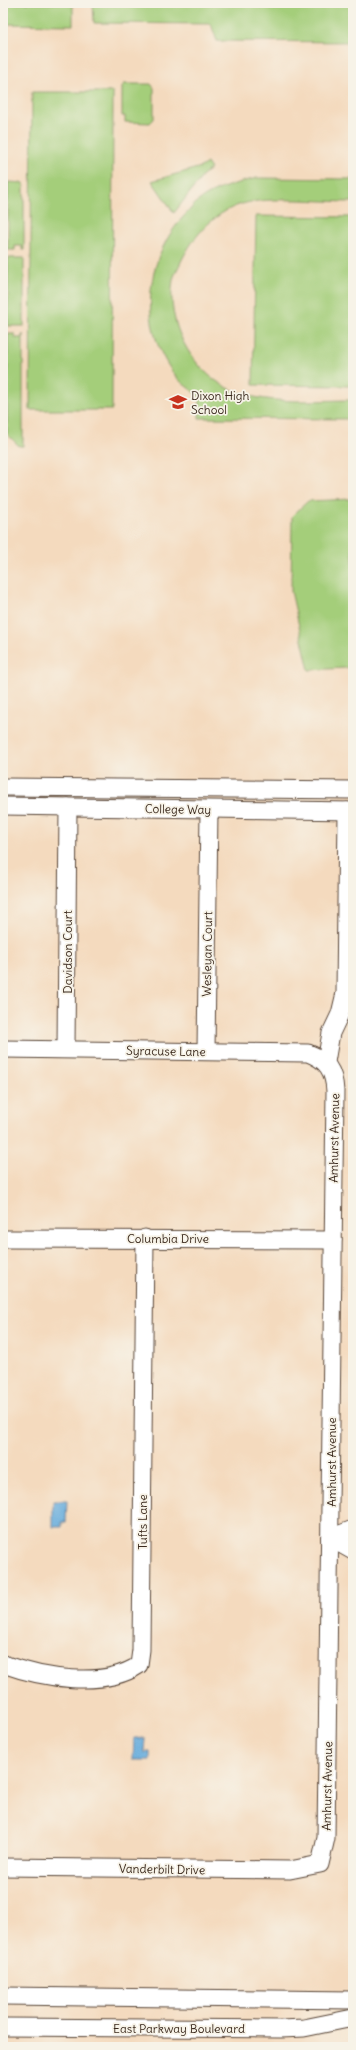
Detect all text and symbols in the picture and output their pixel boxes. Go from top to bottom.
place label: Dixon High School [191,388,249,417]
school or university icon: Dixon High School [168,392,188,412]
street label: College Way [145,801,211,817]
street label: Davidson Court [60,910,75,994]
street label: Wesleyan Court [199,911,215,997]
street label: Syracuse Lane [126,1043,206,1059]
street label: Amhurst Avenue [326,1093,342,1183]
street label: Columbia Drive [127,1231,209,1246]
street label: Amhurst Avenue [324,1417,339,1507]
street label: Tufts Lane [135,1494,150,1550]
street label: Amhurst Avenue [319,1741,335,1831]
street label: Vanderbilt Drive [119,1861,205,1877]
street label: East Parkway Boulevard [113,2021,245,2036]

